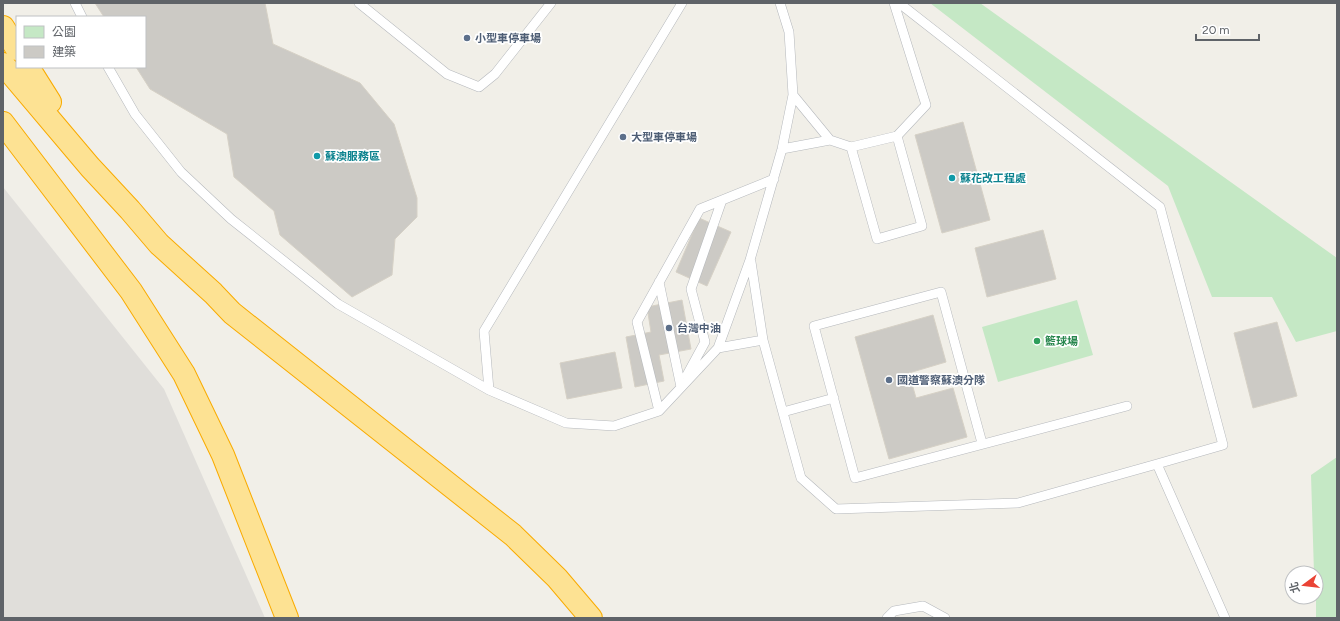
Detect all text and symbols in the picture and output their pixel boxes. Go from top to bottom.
legend [16,16,146,68]
scale bar [1196,16,1259,42]
text: 20 m [1202,23,1230,37]
text: 公園 [52,25,76,39]
place label: 小型車停車場 [475,32,541,45]
marker: 小型車停車場 [462,33,472,43]
text: 建築 [52,45,76,59]
place label: 大型車停車場 [631,131,697,144]
marker: 大型車停車場 [618,132,628,142]
place label: 蘇澳服務區 [325,150,380,163]
marker: 蘇澳服務區 [312,151,322,161]
place label: 蘇花改工程處 [960,172,1026,185]
marker: 蘇花改工程處 [947,173,957,183]
place label: 台灣中油 [677,322,721,335]
marker: 台灣中油 [664,323,674,333]
place label: 籃球場 [1045,335,1078,348]
marker: 籃球場 [1032,336,1042,346]
place label: 國道警察蘇澳分隊 [897,374,985,387]
marker: 國道警察蘇澳分隊 [884,375,894,385]
north arrow [1284,565,1324,605]
text: 北 [1287,580,1303,594]

